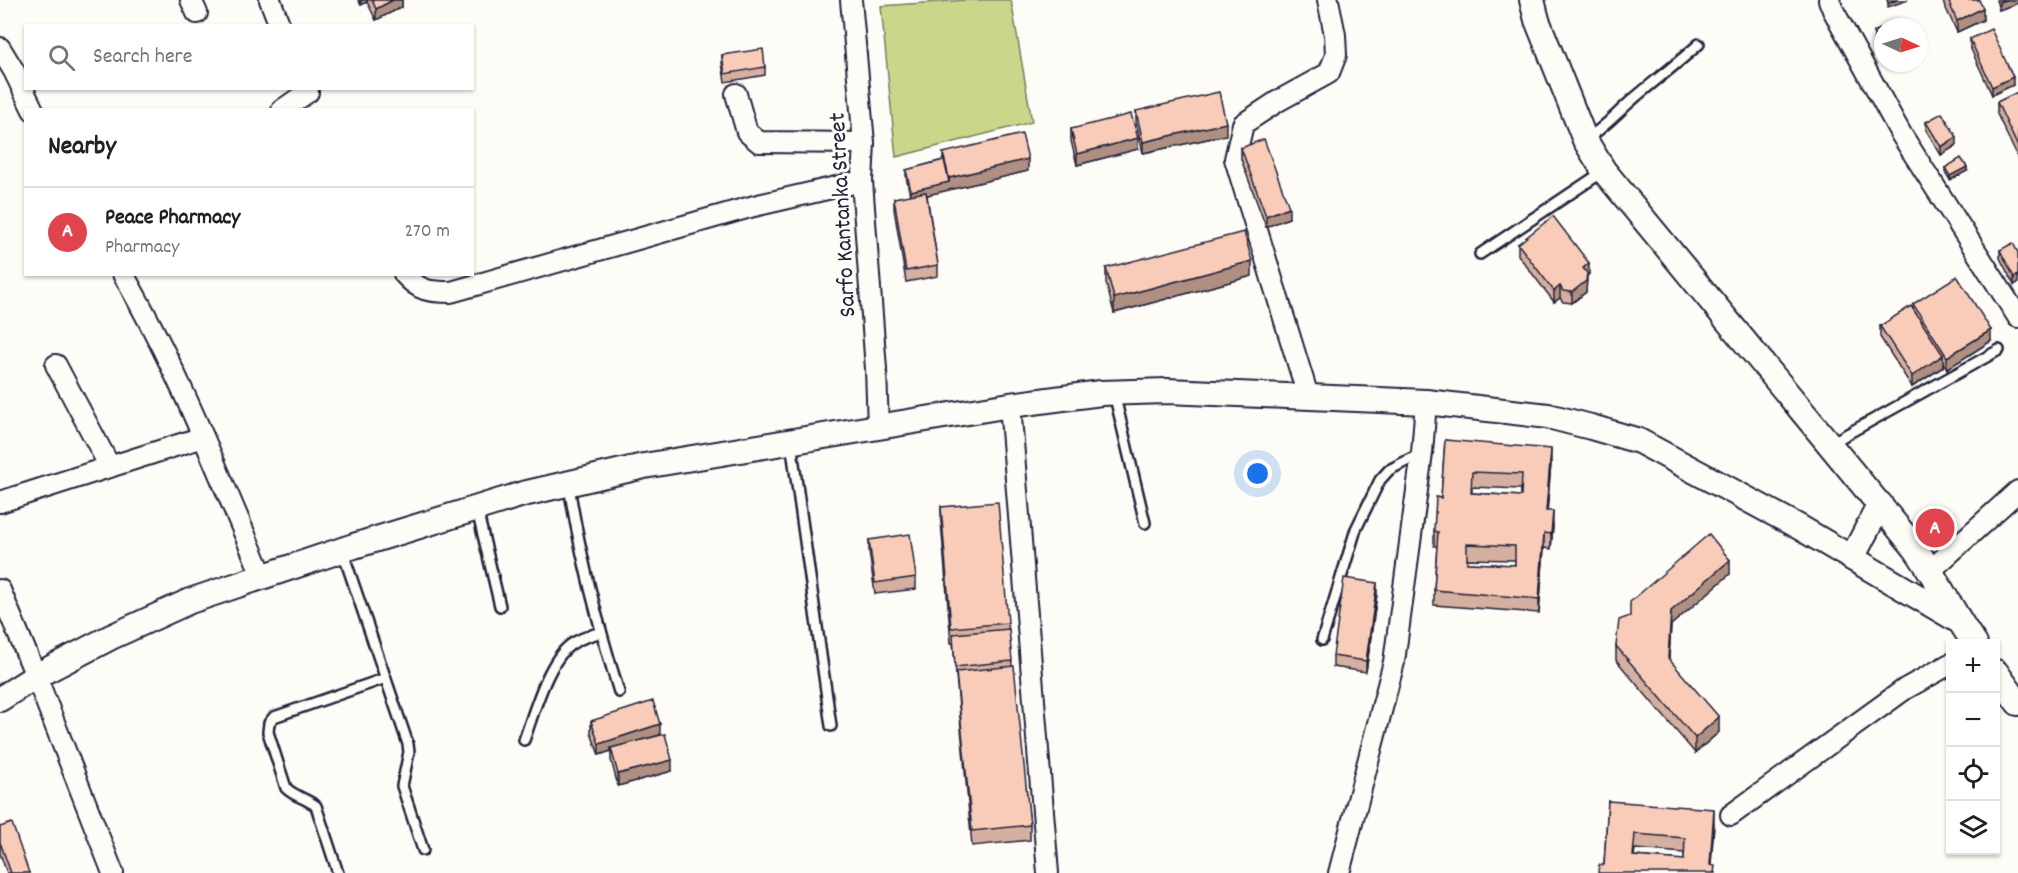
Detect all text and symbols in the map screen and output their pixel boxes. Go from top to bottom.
north arrow [1874,18,1928,72]
search box [24,24,474,90]
icon: search [45,41,78,74]
text: Search here [93,42,192,73]
street label: Sarfo Kantanka Street [822,111,866,318]
text: Nearby [48,129,116,166]
text: Peace Pharmacy [105,203,240,234]
text: A [62,218,73,246]
text: 270 m [404,218,450,246]
text: Pharmacy [105,234,179,262]
your location [1243,459,1272,488]
pin: A [1916,506,1954,550]
map controls [1946,639,2000,855]
button: + [1946,639,2000,693]
button: − [1946,693,2000,747]
button: locate [1946,747,2000,801]
button: layers [1946,801,2000,855]

